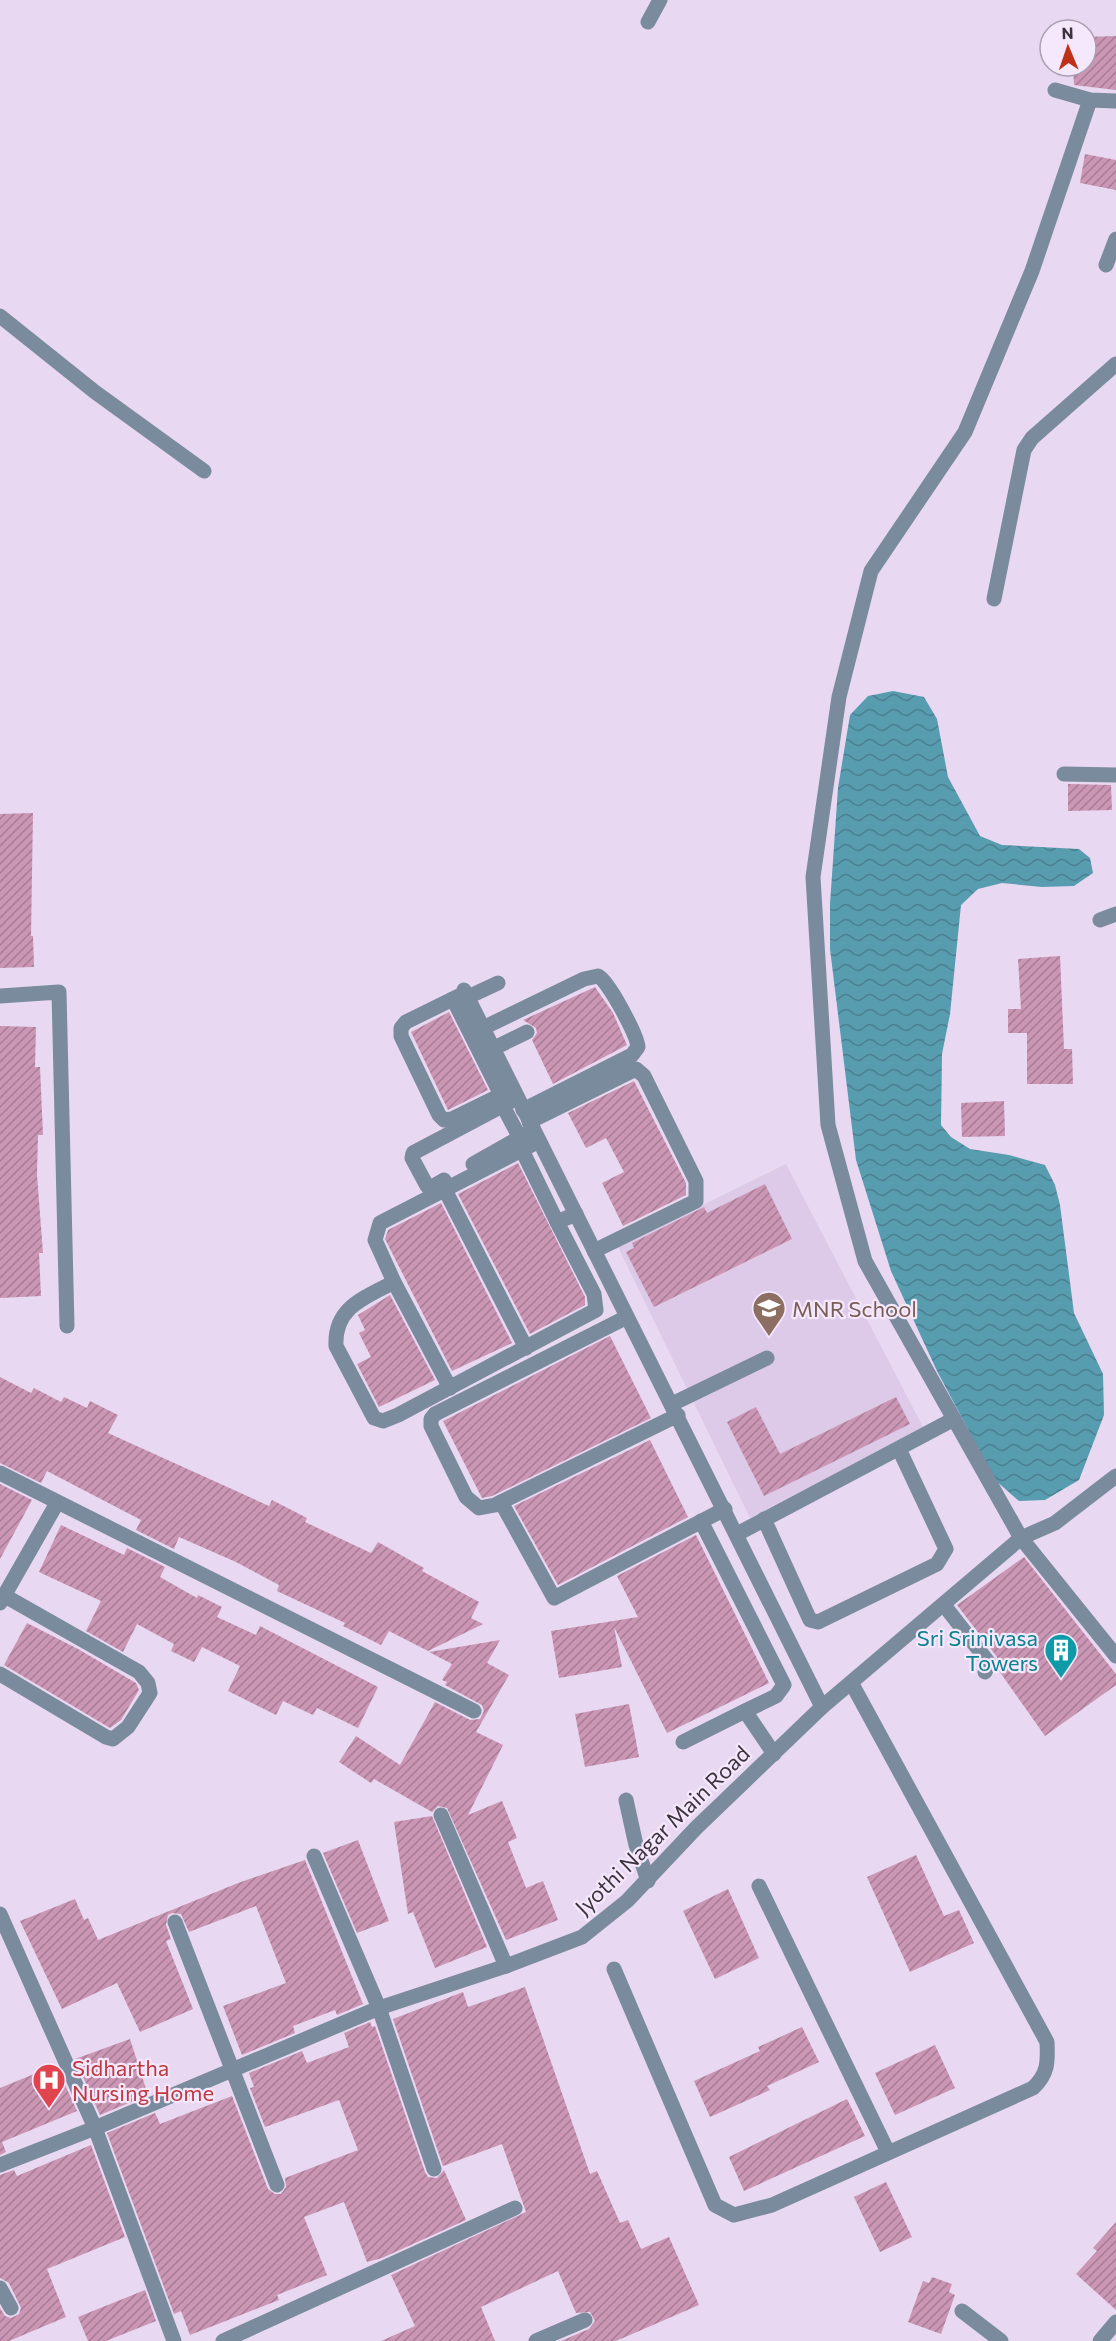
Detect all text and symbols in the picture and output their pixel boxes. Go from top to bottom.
north arrow [1038,18,1098,78]
text: N [1061,23,1074,42]
school or university icon: MNR School [751,1290,787,1337]
place label: MNR School [792,1295,917,1322]
place label: Sri Srinivasa Towers [917,1624,1038,1676]
building icon: Sri Srinivasa Towers [1043,1632,1079,1679]
street label: Jyothi Nagar Main Road [569,1740,755,1920]
place label: Sidhartha Nursing Home [72,2054,214,2106]
hospital icon: Sidhartha Nursing Home [31,2062,67,2109]

